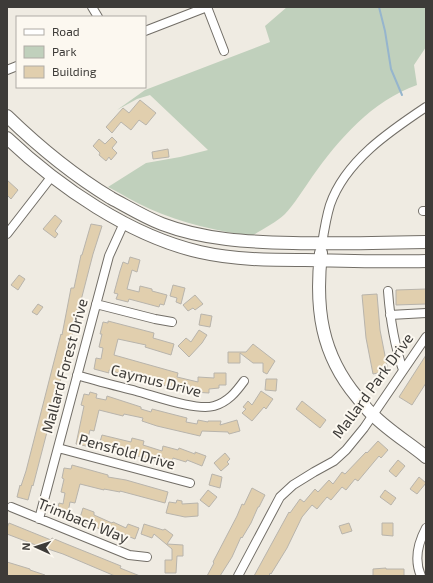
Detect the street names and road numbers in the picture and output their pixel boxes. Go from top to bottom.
street label: Mallard Forest Drive [37,296,91,435]
street label: Mallard Park Drive [328,329,416,442]
street label: Caymus Drive [109,360,204,400]
street label: Pensfold Drive [77,429,178,473]
street label: Trimbach Way [35,494,131,546]

